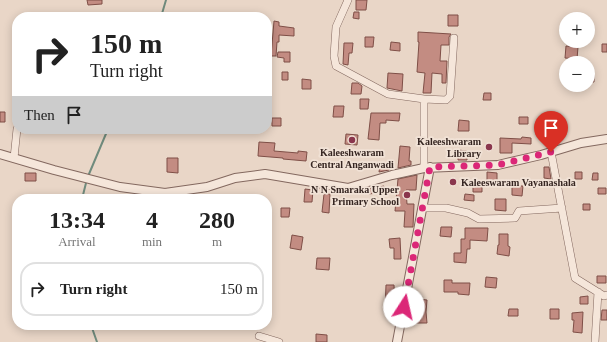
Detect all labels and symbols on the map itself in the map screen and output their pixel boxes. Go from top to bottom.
pin [534,111,568,152]
marker: Kaleeshwaram Central Anganwadi [347,135,357,145]
place label: Kaleeshwaram Library [417,136,482,159]
marker: Kaleeshwaram Library [484,142,494,152]
place label: Kaleeshwaram Central Anganwadi [310,147,394,170]
marker: Kaleeswaram Vayanashala [448,177,458,187]
place label: Kaleeswaram Vayanashala [461,177,576,188]
place label: N N Smaraka Upper Primary School [311,184,400,207]
marker: N N Smaraka Upper Primary School [402,190,412,200]
position arrow [383,286,425,328]

